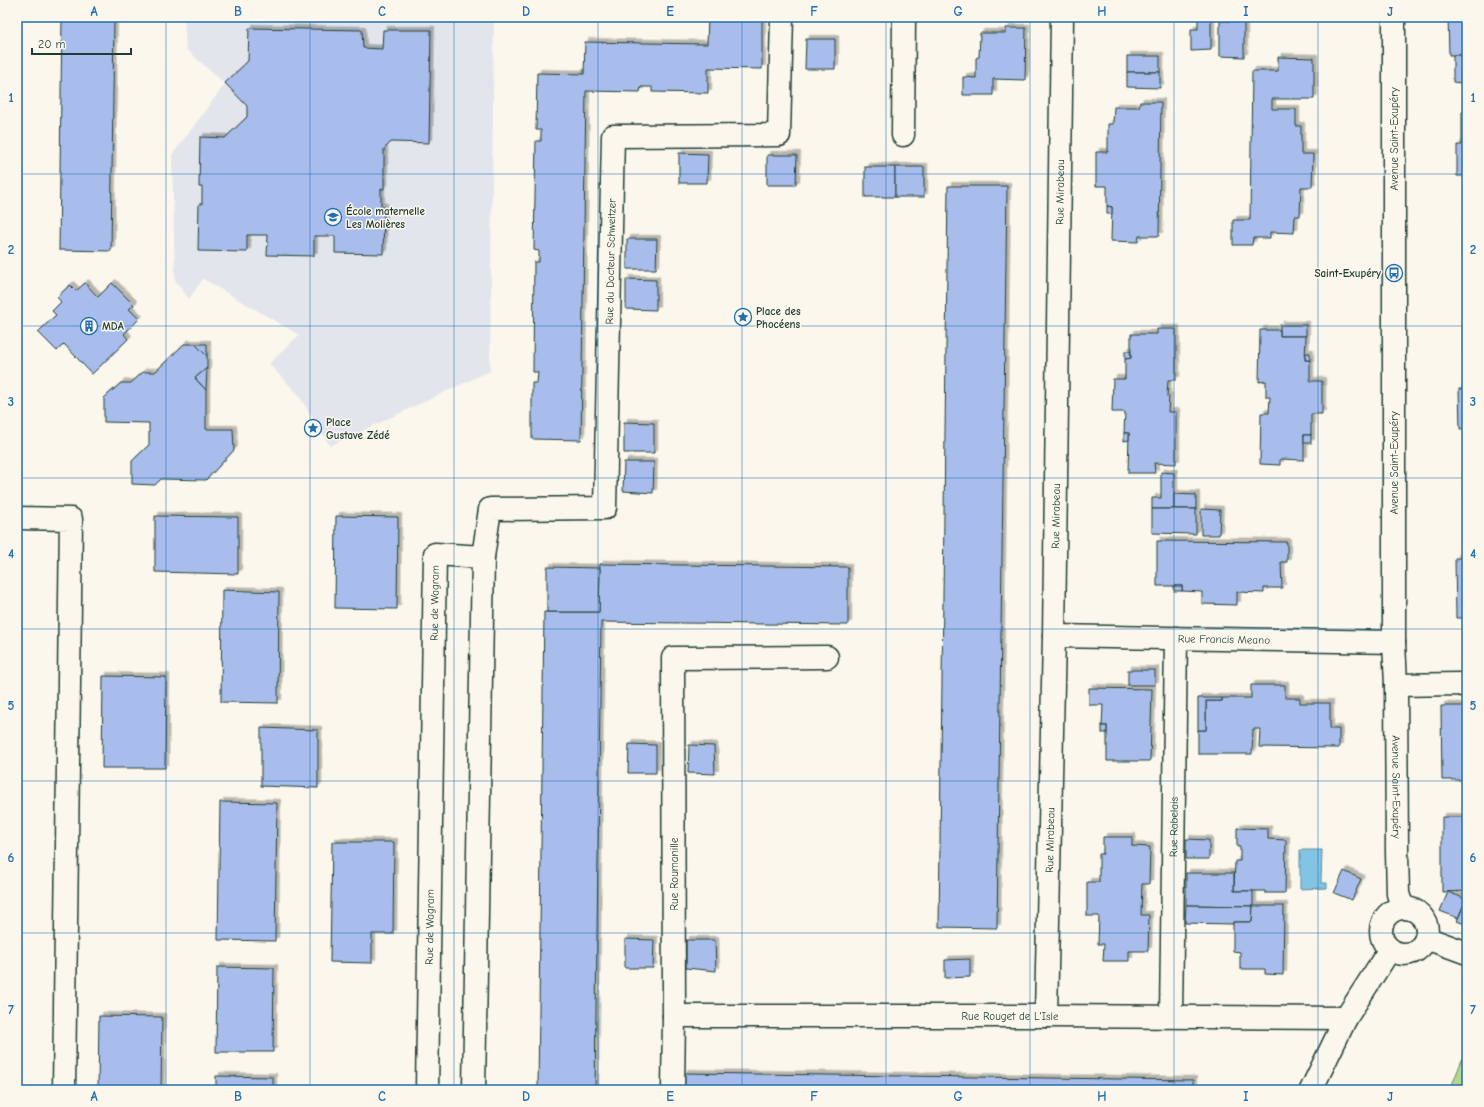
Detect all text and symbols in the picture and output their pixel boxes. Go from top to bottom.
text: A [90,4,98,19]
text: B [234,4,242,19]
text: C [378,4,386,19]
text: D [522,4,530,19]
text: E [666,4,674,19]
text: F [810,4,818,19]
text: G [953,4,963,19]
text: H [1097,4,1107,19]
text: I [1243,4,1249,19]
text: J [1387,4,1393,19]
scale bar [32,30,131,56]
text: 20 m [38,37,66,51]
street label: Avenue Saint-Exupéry [1388,87,1401,191]
text: 1 [8,90,14,105]
text: 1 [1470,90,1476,105]
street label: Rue Mirabeau [1053,159,1067,225]
street label: Rue du Docteur Schweitzer [602,198,618,325]
place label: École maternelle Les Molières [346,204,425,231]
school or university icon: École maternelle Les Molières [323,207,343,227]
text: 2 [8,242,14,257]
text: 2 [1470,242,1476,257]
bus stop icon: Saint-Exupéry [1384,263,1404,283]
place label: Saint-Exupéry [1314,267,1381,280]
place label: Place des Phocéens [756,305,801,331]
place icon: Place des Phocéens [733,307,753,327]
building icon: MDA [79,316,99,336]
place label: MDA [102,320,124,333]
text: 3 [8,394,14,409]
text: 3 [1470,394,1476,409]
street label: Avenue Saint-Exupéry [1388,411,1401,515]
place label: Place Gustave Zédé [326,416,390,442]
place icon: Place Gustave Zédé [303,418,323,438]
street label: Rue Mirabeau [1049,483,1062,549]
text: 4 [8,546,14,561]
text: 4 [1470,546,1476,561]
street label: Rue de Wagram [427,565,441,641]
street label: Rue Francis Meano [1178,632,1270,646]
text: 5 [8,698,15,713]
text: 5 [1470,698,1477,713]
street label: Avenue Saint-Exupéry [1390,735,1403,839]
street label: Rue Rabelais [1167,796,1180,857]
street label: Rue Mirabeau [1043,807,1057,873]
street label: Rue Roumanille [668,837,681,910]
text: 6 [8,850,15,865]
text: 6 [1470,850,1477,865]
street label: Rue de Wagram [422,889,436,965]
text: 7 [8,1002,14,1017]
text: 7 [1470,1002,1476,1017]
street label: Rue Rouget de L'Isle [961,1010,1059,1023]
text: A [90,1089,98,1104]
text: B [234,1089,242,1104]
text: C [378,1089,386,1104]
text: D [522,1089,530,1104]
text: E [666,1089,674,1104]
text: F [810,1089,818,1104]
text: G [953,1089,963,1104]
text: H [1097,1089,1107,1104]
text: I [1243,1089,1249,1104]
text: J [1387,1089,1393,1104]

